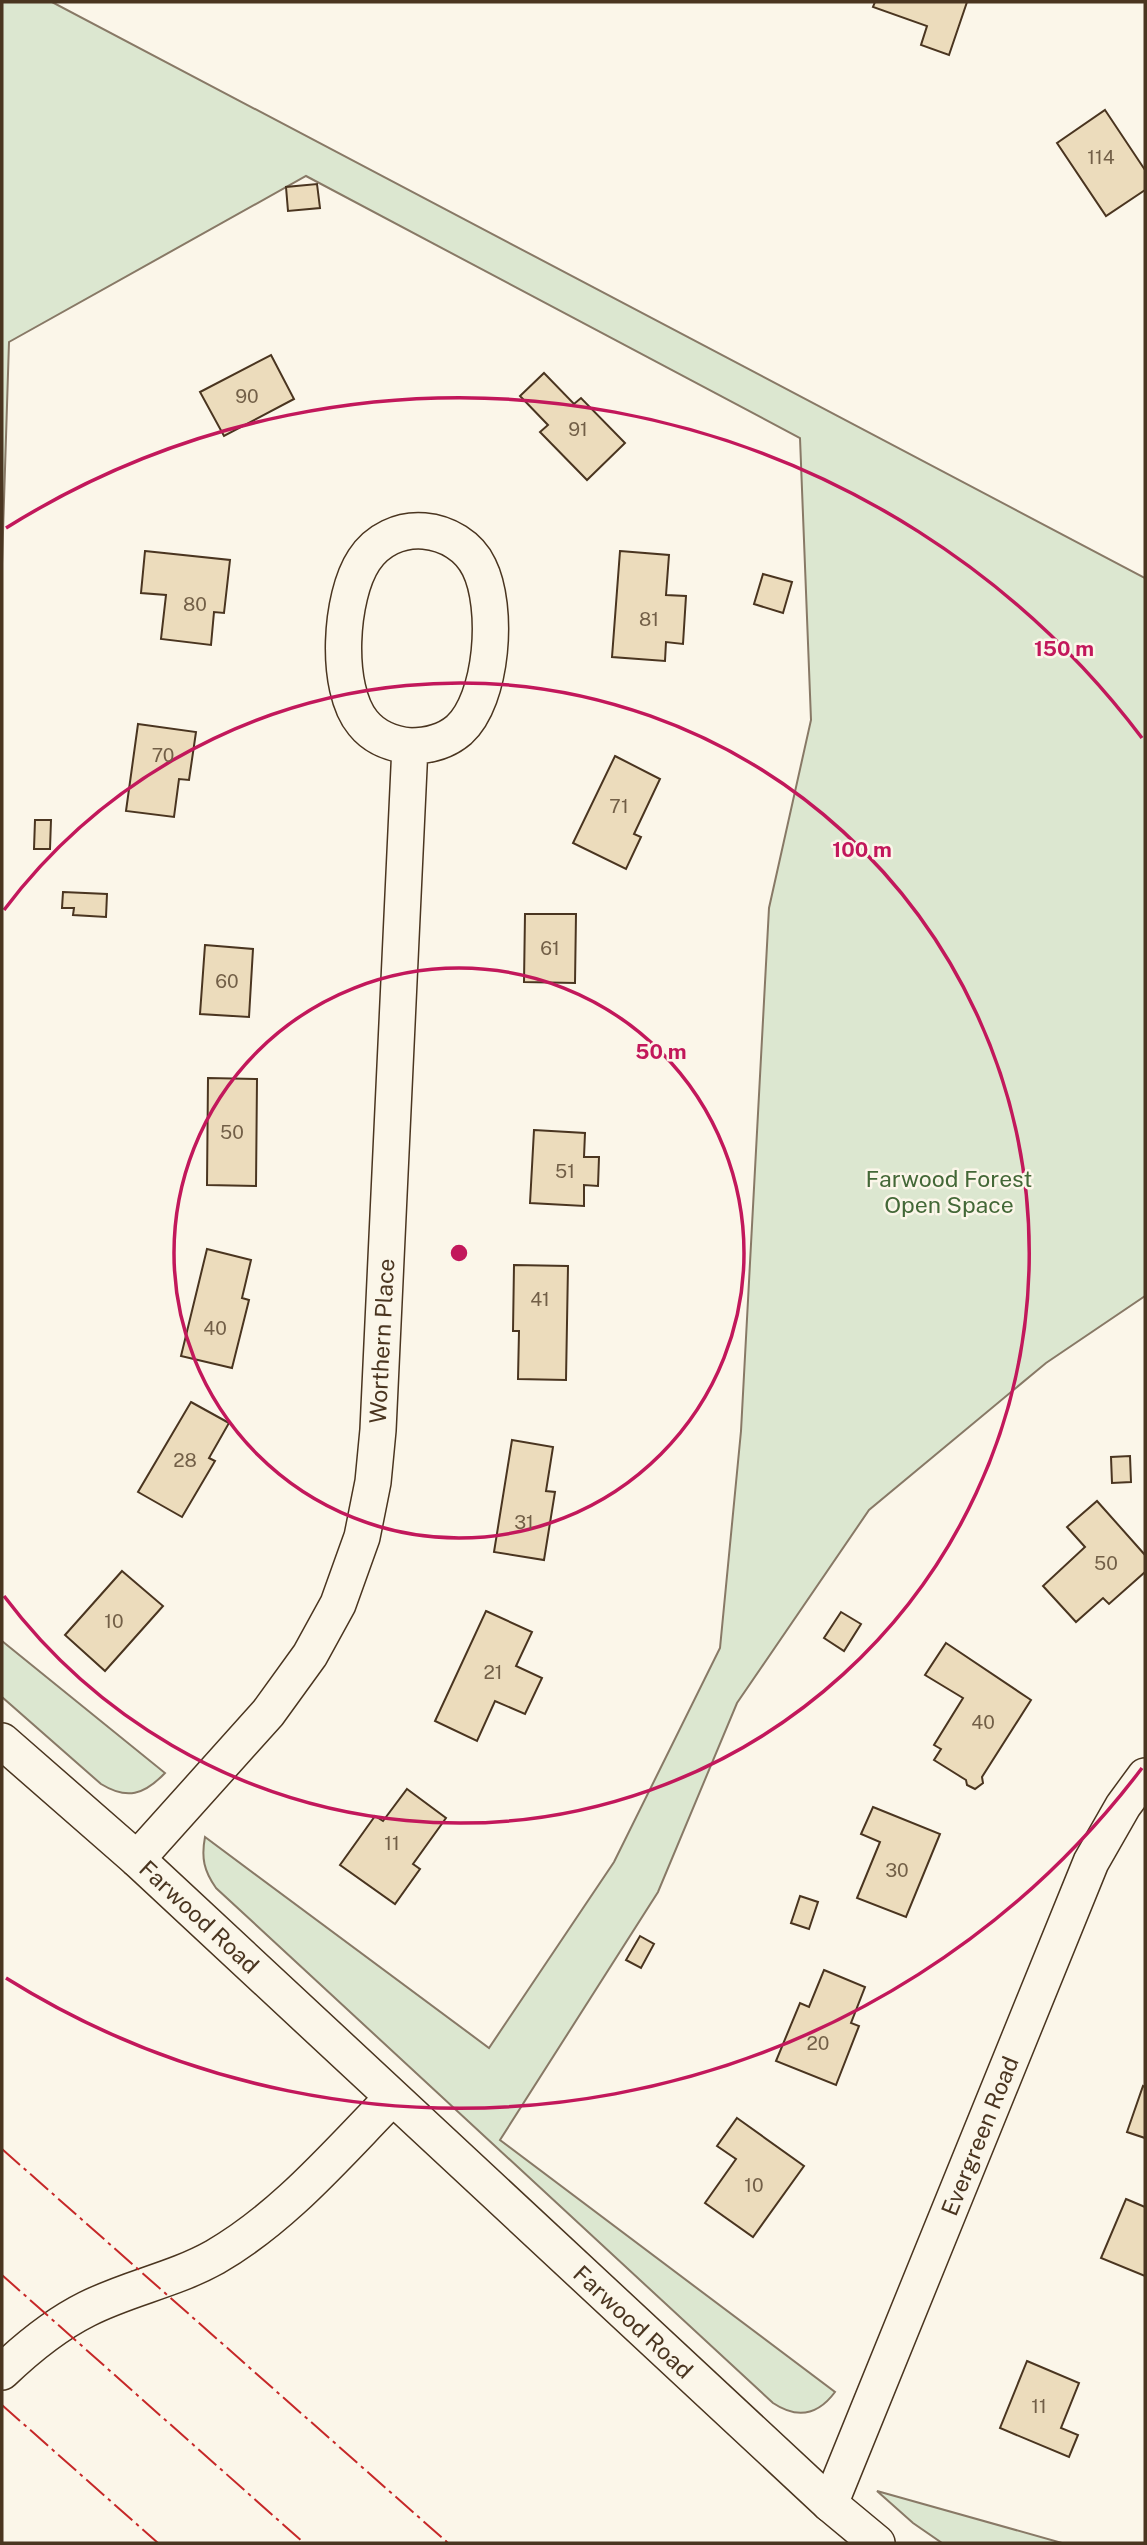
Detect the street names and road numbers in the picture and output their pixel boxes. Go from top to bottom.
street label: Worthern Place [364,1258,399,1424]
street label: Farwood Road [134,1855,264,1979]
street label: Evergreen Road [935,2052,1024,2219]
street label: Farwood Road [568,2260,698,2384]

